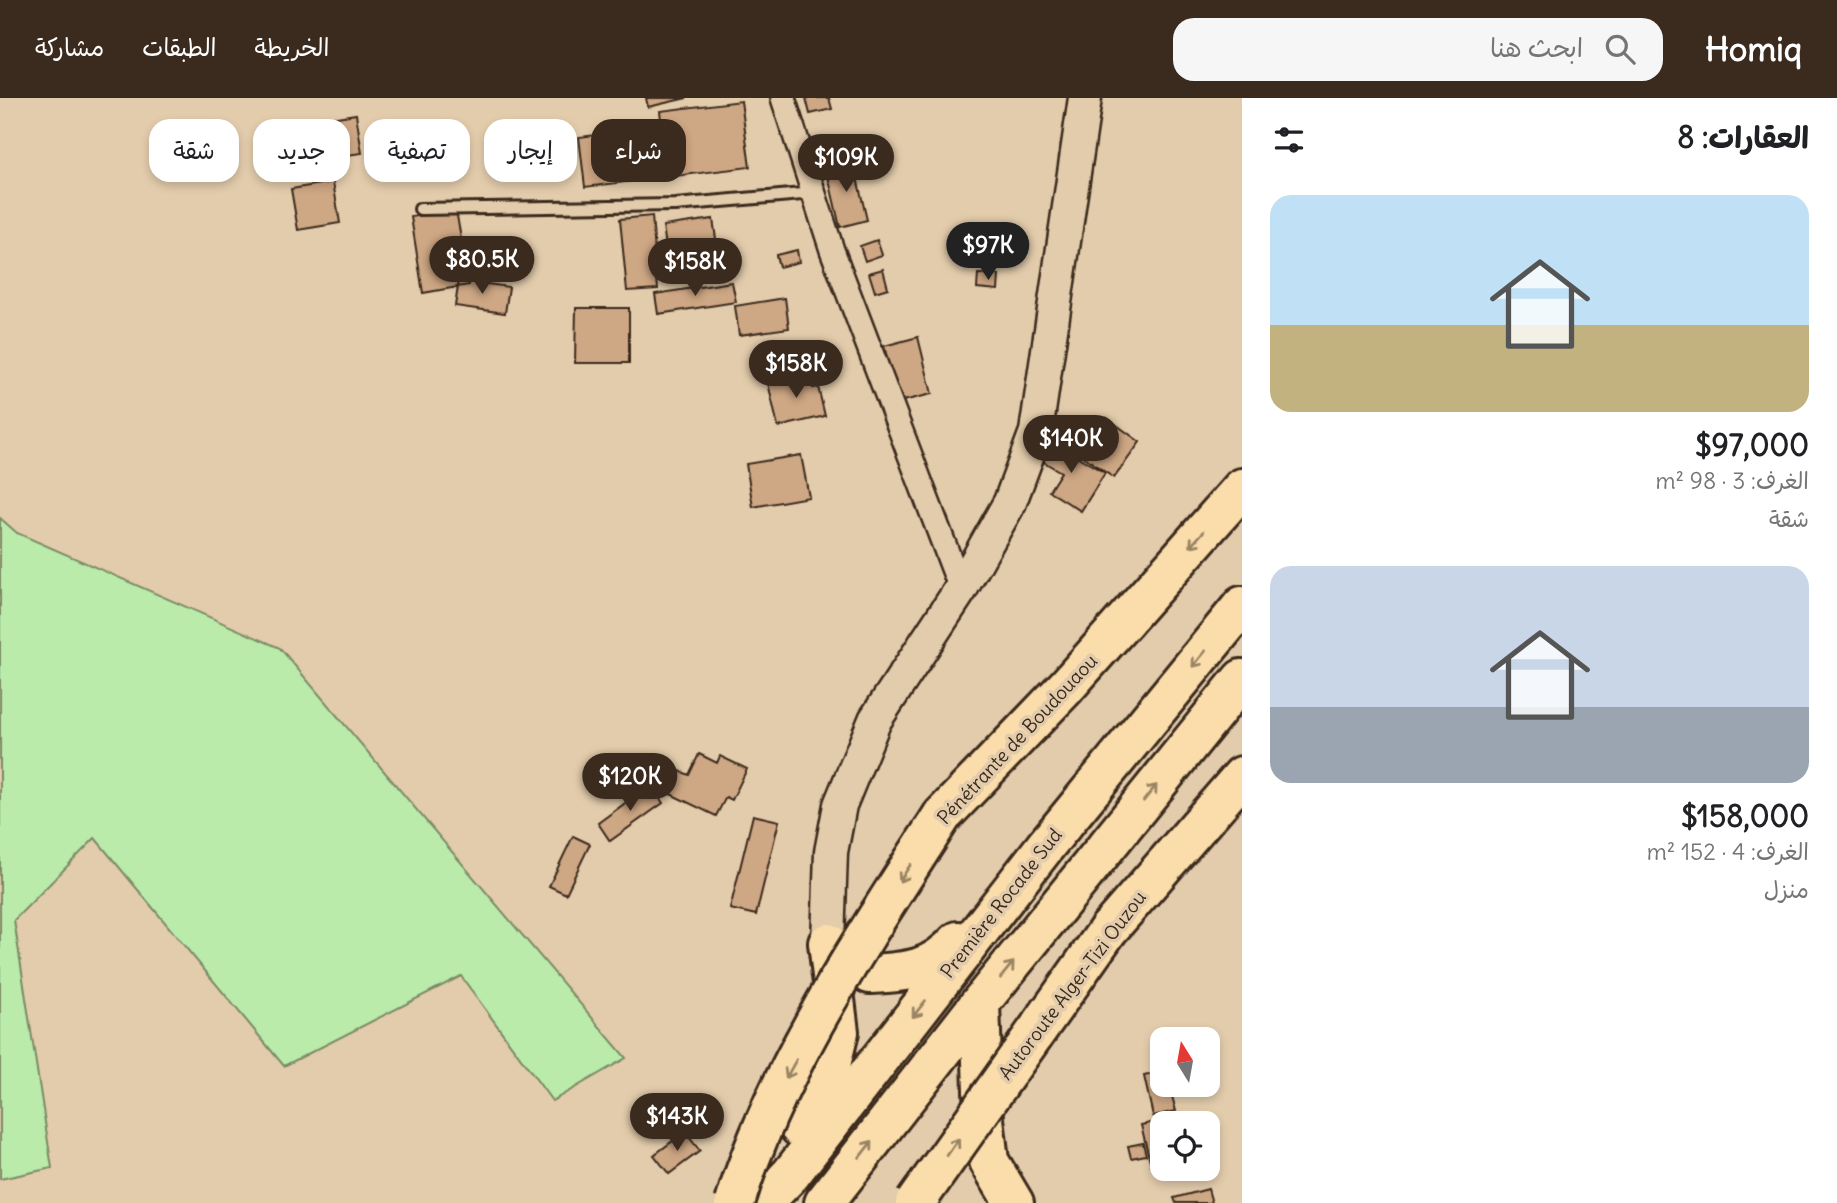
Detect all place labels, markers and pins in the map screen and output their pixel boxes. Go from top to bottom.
pin: $109K [797,134,895,194]
pin: $97K [947,222,1029,282]
pin: $80.5K [425,236,539,296]
pin: $158K [646,238,744,298]
pin: $158K [747,341,845,400]
pin: $140K [1022,416,1120,475]
pin: $120K [581,754,679,813]
pin: $143K [628,1094,726,1153]

